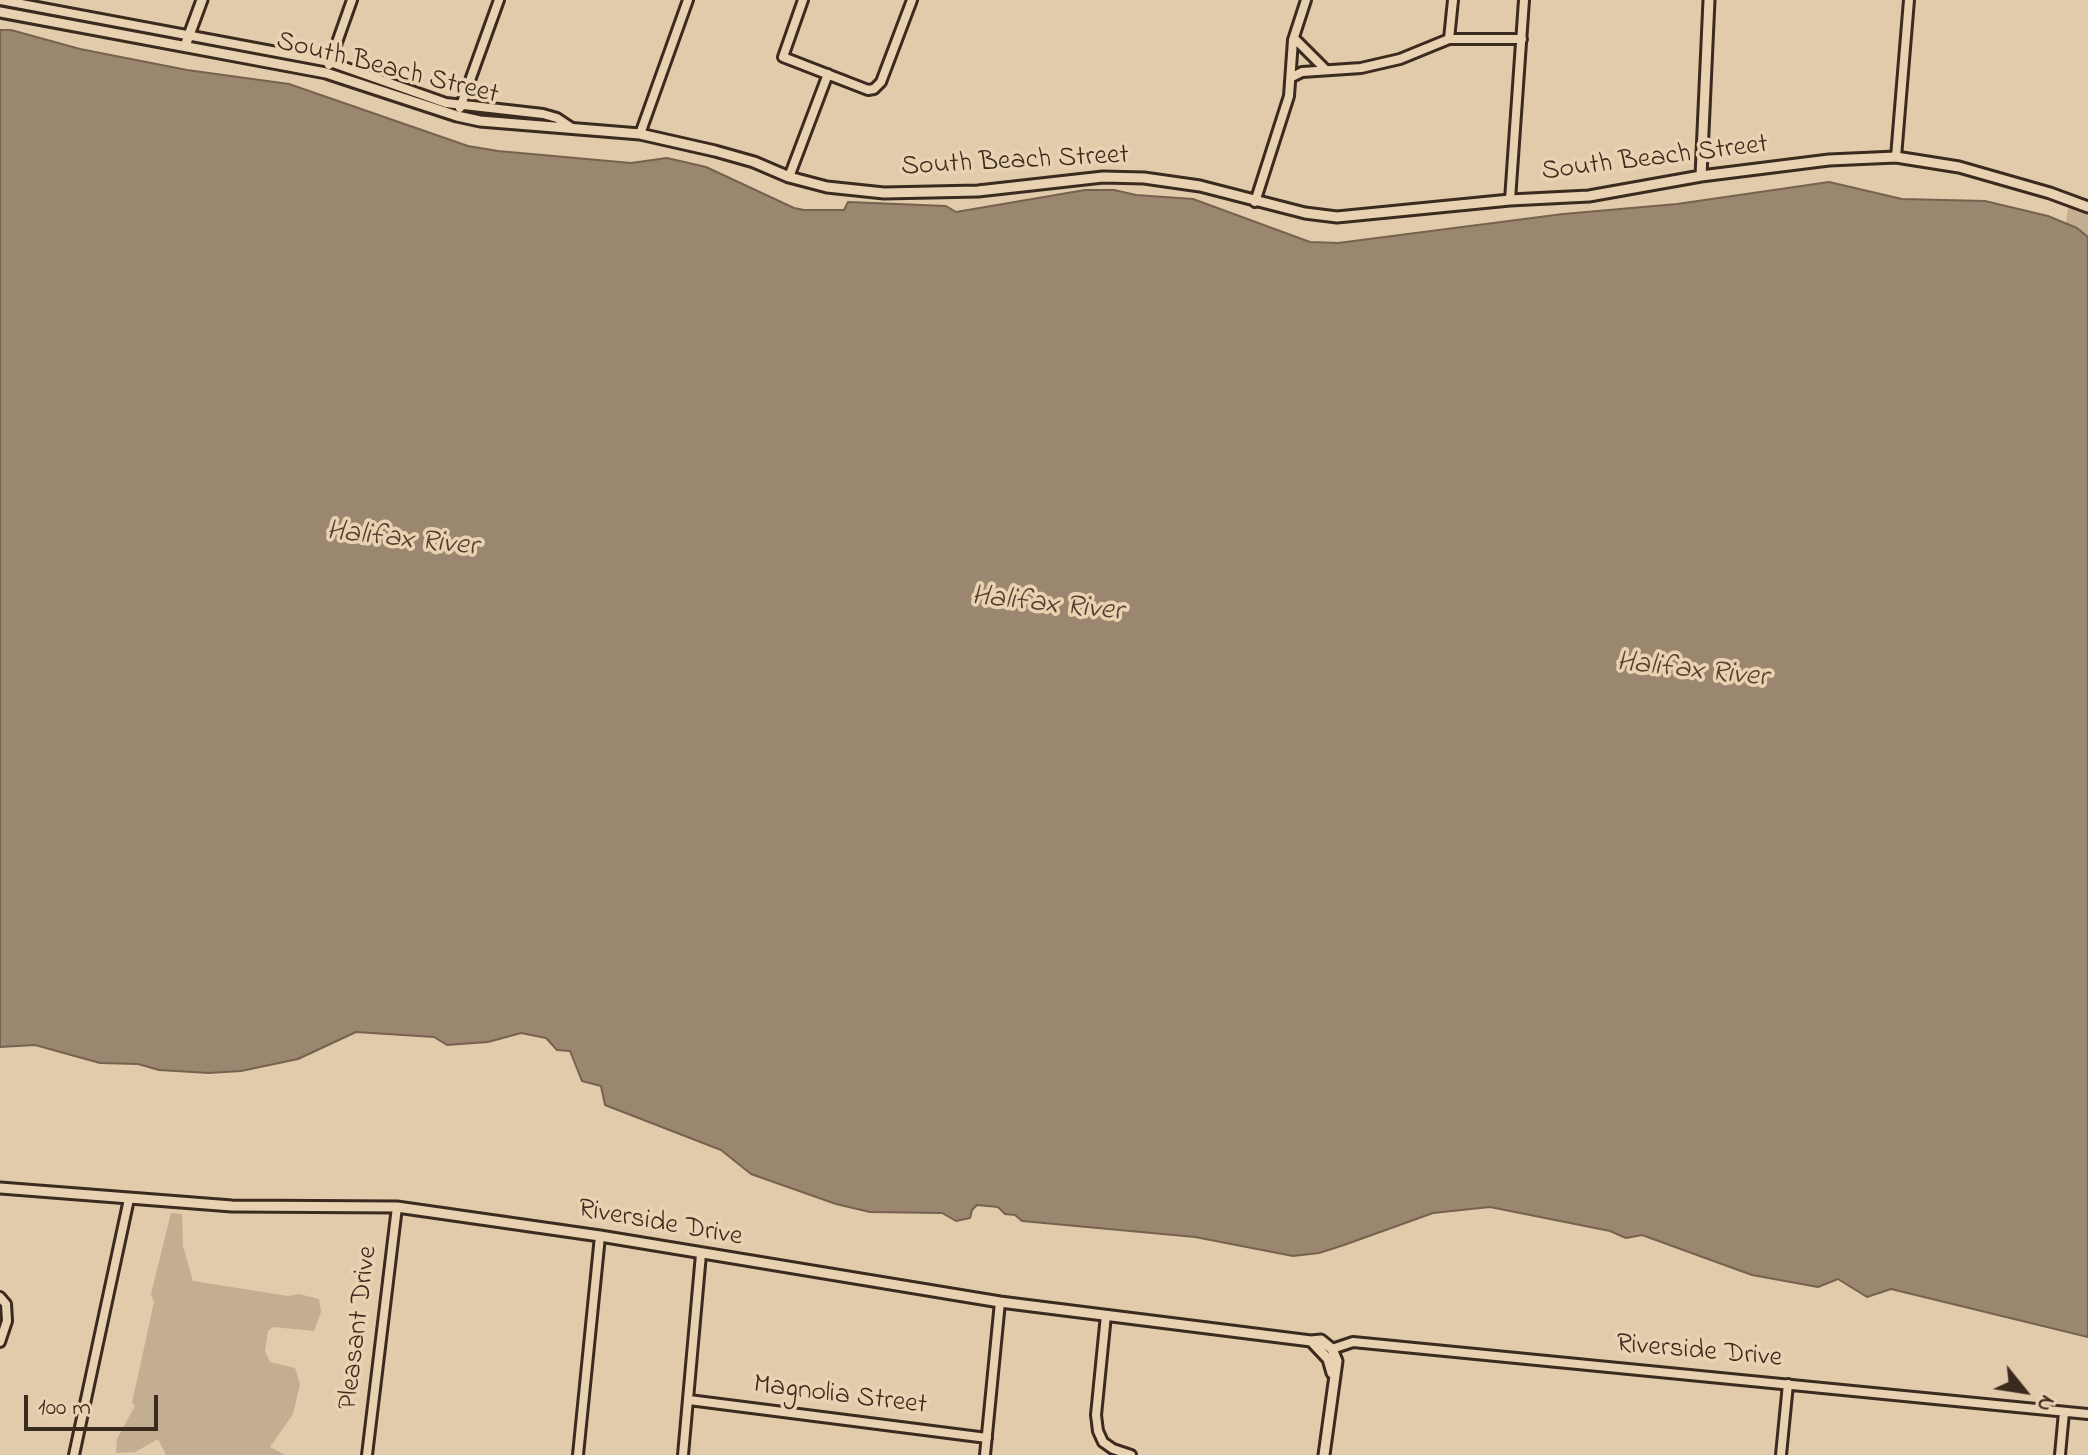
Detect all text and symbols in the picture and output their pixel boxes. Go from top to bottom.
street label: South Beach Street [272,26,502,114]
street label: South Beach Street [1540,129,1770,191]
street label: South Beach Street [900,140,1130,186]
water label: Halifax River [324,515,480,567]
water label: Halifax River [969,580,1125,632]
water label: Halifax River [1614,646,1770,698]
street label: Riverside Drive [575,1194,745,1256]
street label: Pleasant Drive [333,1244,387,1412]
street label: Riverside Drive [1615,1329,1783,1377]
north arrow [1984,1351,2064,1431]
street label: Magnolia Street [751,1370,929,1424]
scale bar [28,1379,162,1429]
text: N [2027,1389,2062,1417]
text: 100 m [38,1391,91,1426]

